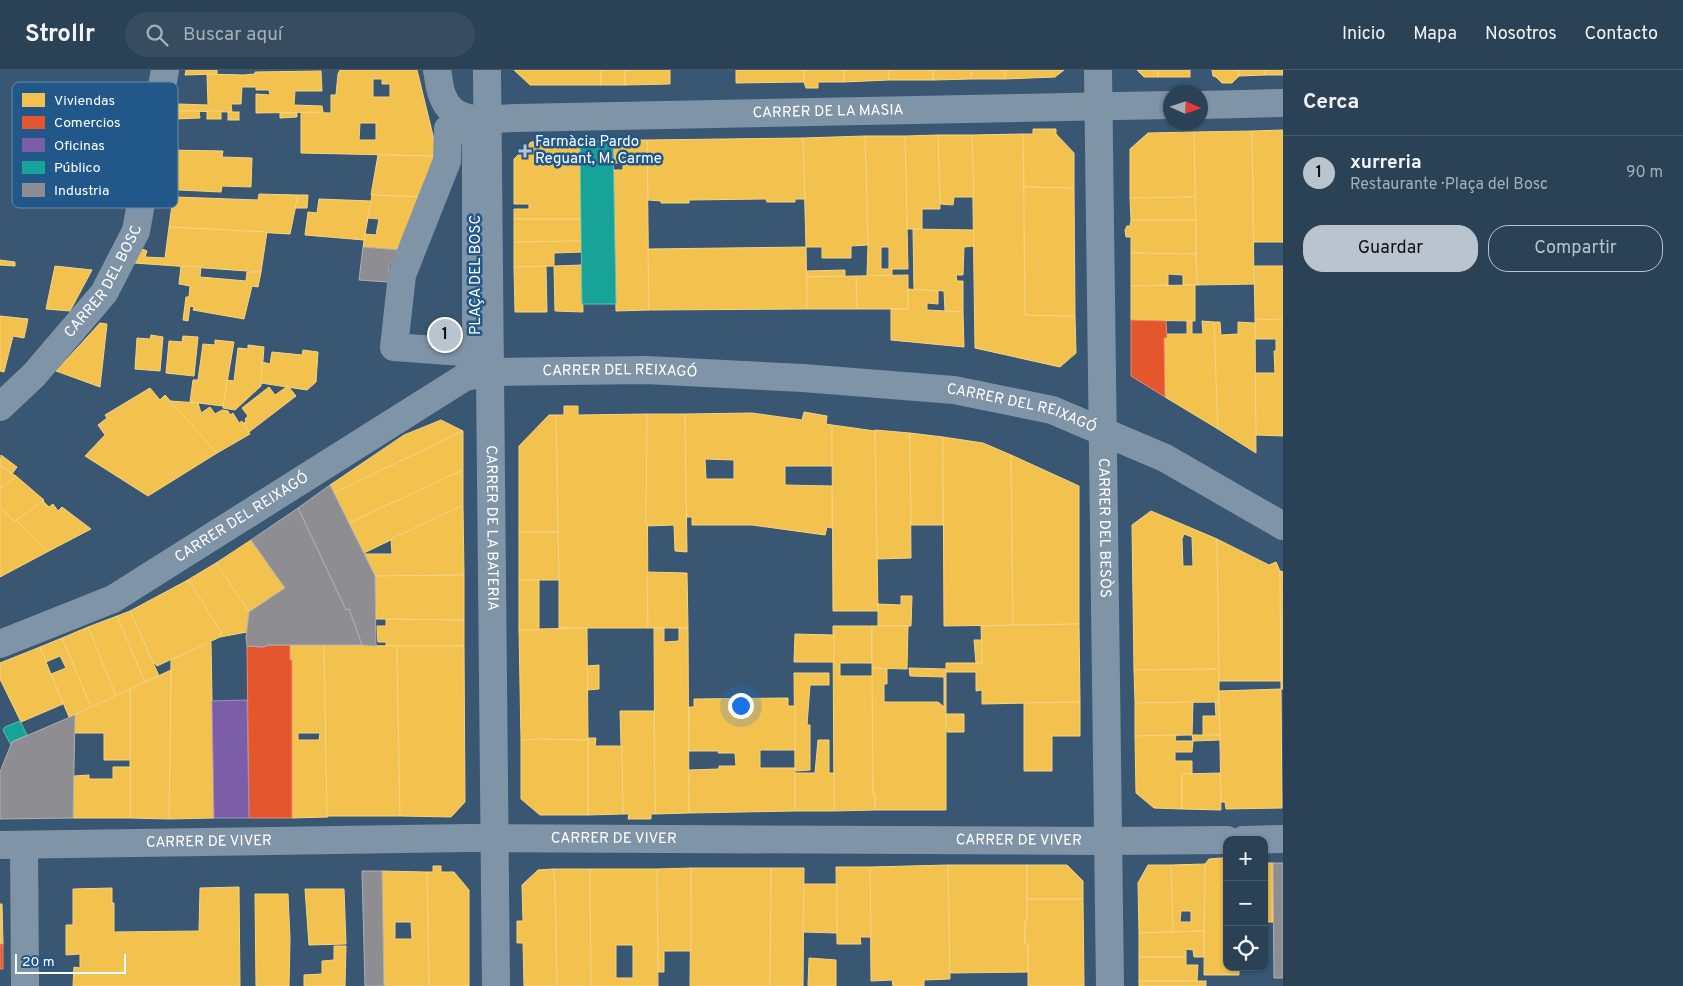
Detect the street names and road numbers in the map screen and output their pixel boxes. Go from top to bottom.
street label: CARRER DE LA MASIA [752,101,904,123]
street label: PLAÇA DEL BOSC [467,215,486,335]
street label: CARRER DEL BOSC [60,224,146,342]
street label: CARRER DEL REIXAGÓ [542,360,698,382]
street label: CARRER DEL REIXAGÓ [946,380,1101,437]
street label: CARRER DE LA BATERIA [481,445,502,611]
street label: CARRER DEL BESÒS [1094,458,1116,598]
street label: CARRER DEL REIXAGÓ [171,467,313,567]
street label: CARRER DE VIVER [551,829,677,848]
street label: CARRER DE VIVER [146,831,272,852]
street label: CARRER DE VIVER [956,831,1082,850]

